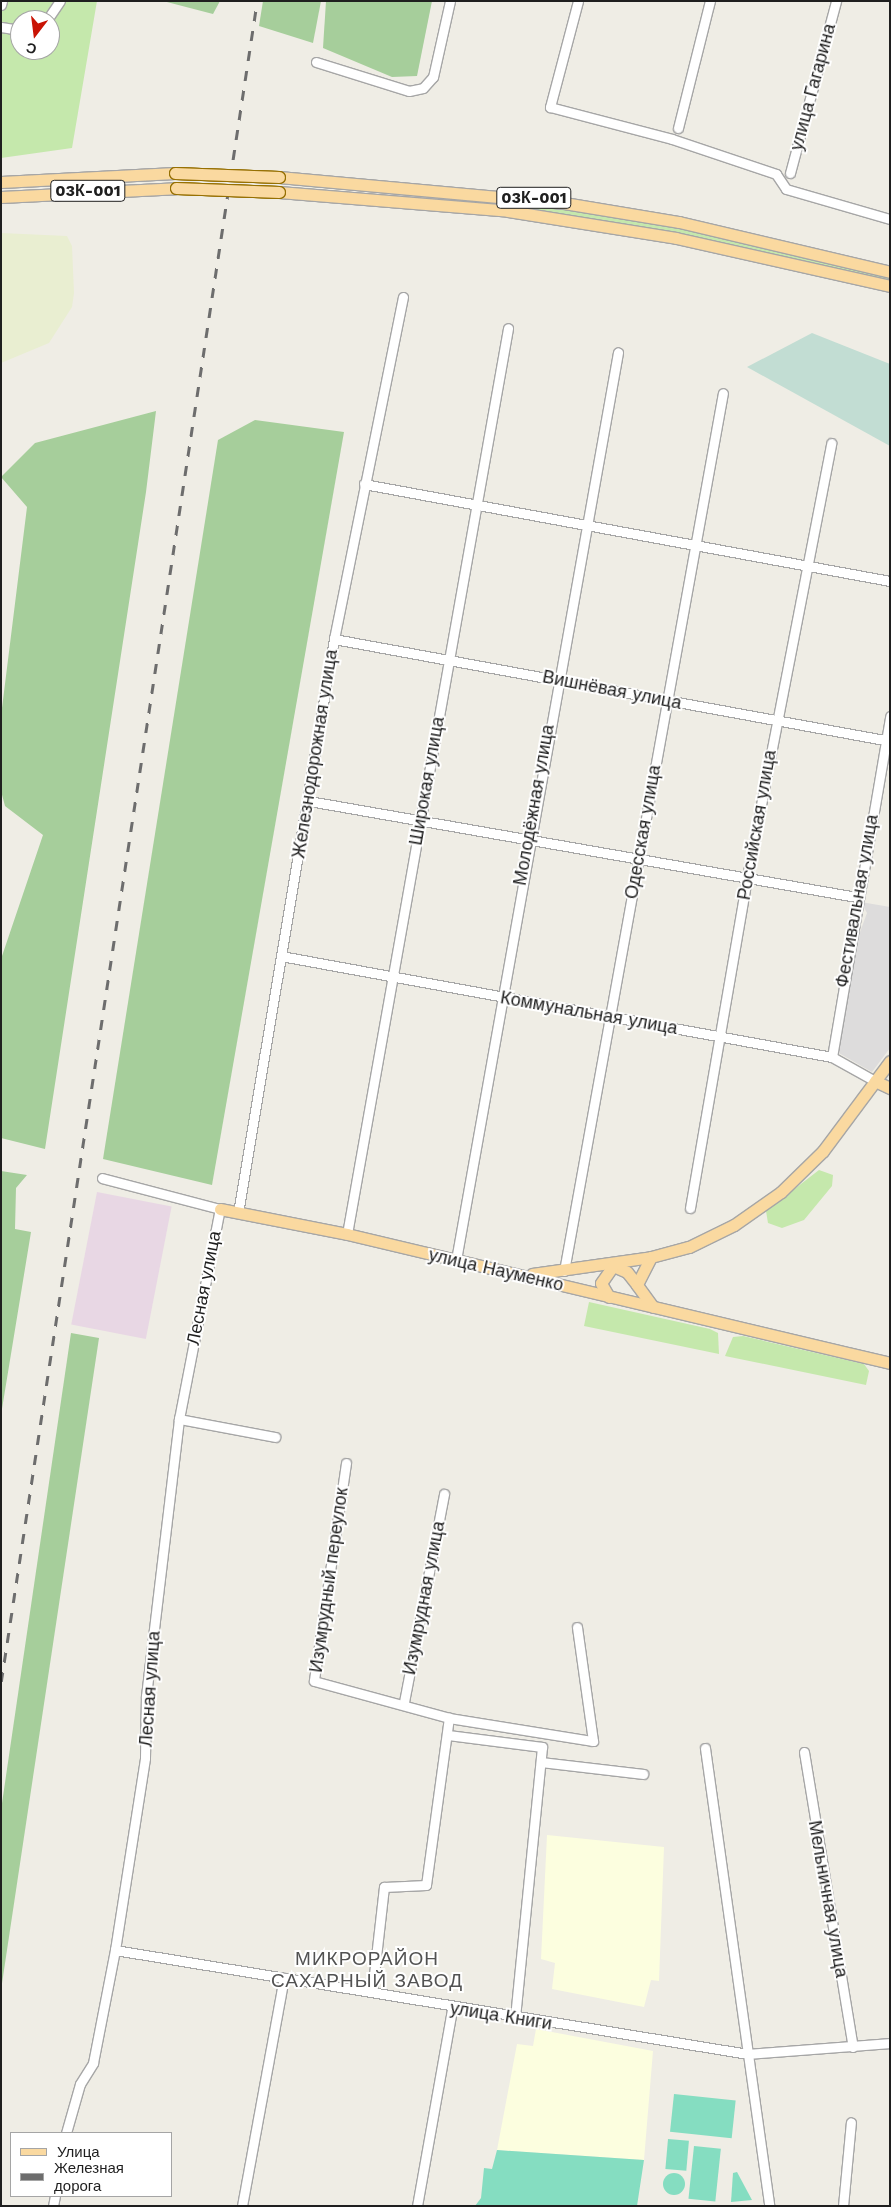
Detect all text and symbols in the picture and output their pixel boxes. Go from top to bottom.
north arrow [10,10,60,60]
street label: улица Гагарина [786,21,840,153]
text: С [24,39,38,58]
road number: 03К-001 [49,178,127,205]
road number: 03К-001 [495,184,573,212]
street label: Железнодорожная улица [288,648,342,860]
street label: Вишнёвая улица [541,666,683,714]
street label: Широкая улица [405,715,449,847]
street label: Молодёжная улица [509,723,559,887]
street label: Российская улица [733,748,781,902]
street label: Одесская улица [621,763,665,901]
street label: Фестивальная улица [831,813,883,989]
street label: Коммунальная улица [499,987,679,1039]
street label: Лесная улица [182,1229,226,1347]
street label: улица Науменко [427,1244,565,1296]
street label: Изумрудный переулок [305,1486,353,1674]
street label: Изумрудная улица [398,1519,450,1677]
street label: Лесная улица [135,1630,165,1748]
street label: Мельничная улица [804,1819,852,1979]
district label: МИКРОРАЙОН САХАРНЫЙ ЗАВОД [269,1948,465,1992]
street label: улица Книги [449,1997,553,2035]
legend [10,2132,172,2197]
text: Улица [57,2143,100,2161]
text: Железная дорога [54,2159,124,2195]

